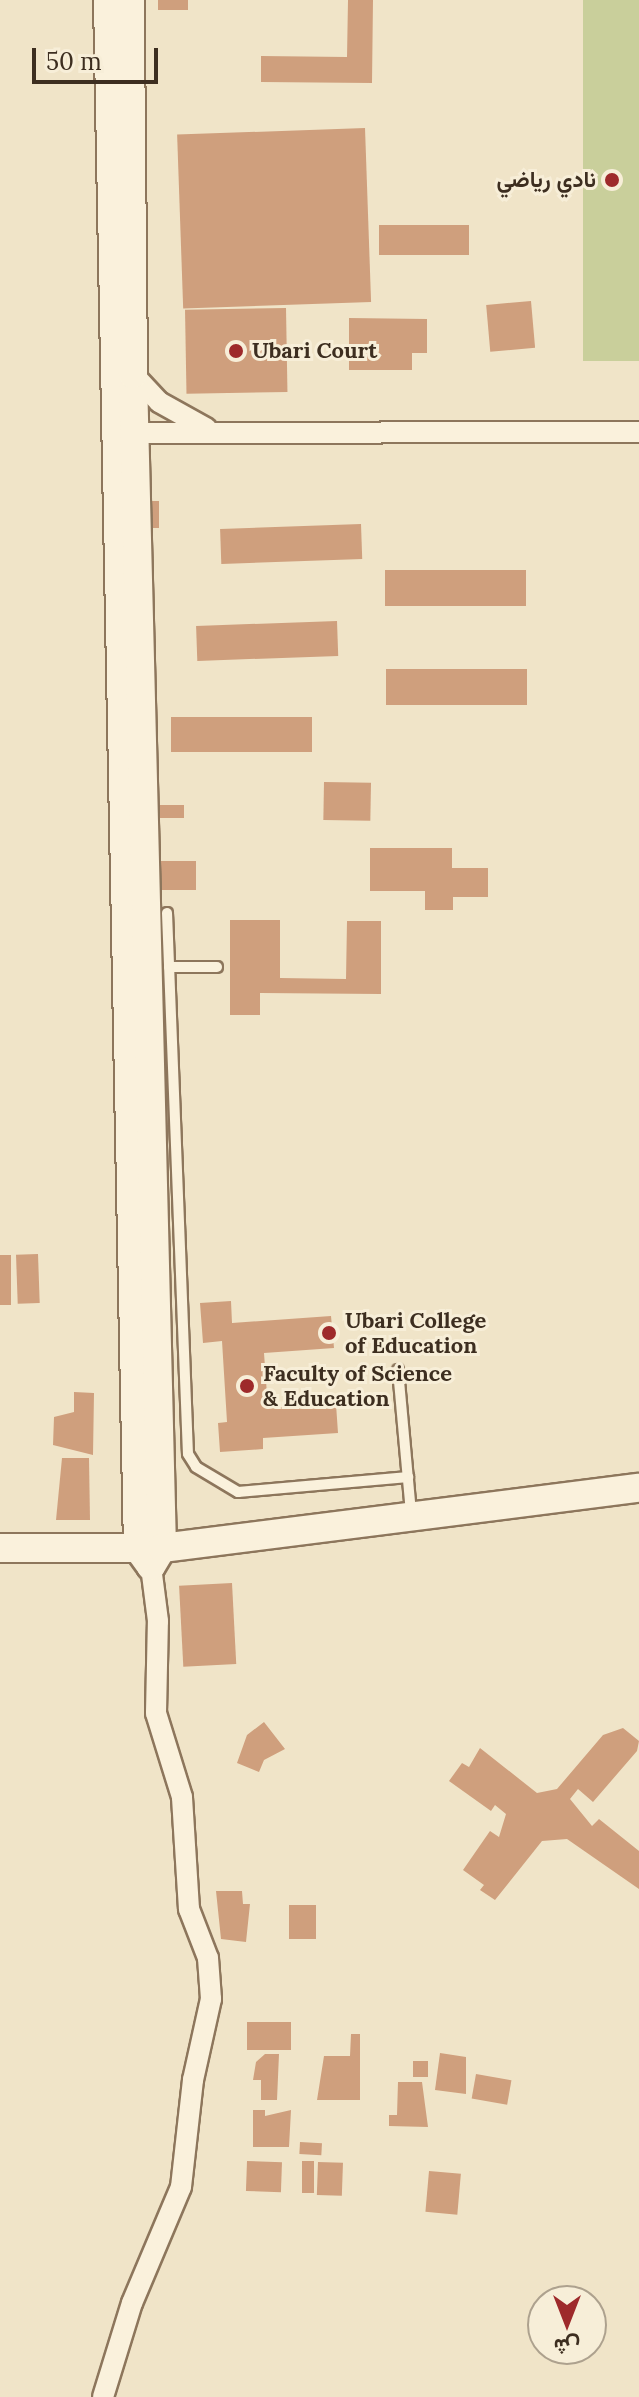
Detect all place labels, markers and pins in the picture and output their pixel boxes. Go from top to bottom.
place label: نادي رياضي [497,167,596,193]
marker: نادي رياضي [603,171,621,189]
place label: Ubari Court [252,338,377,364]
marker: Ubari Court [227,342,245,360]
place label: Ubari College of Education [345,1307,486,1358]
marker: Ubari College of Education [320,1324,338,1342]
place label: Faculty of Science & Education [263,1360,452,1412]
marker: Faculty of Science & Education [238,1377,256,1395]

